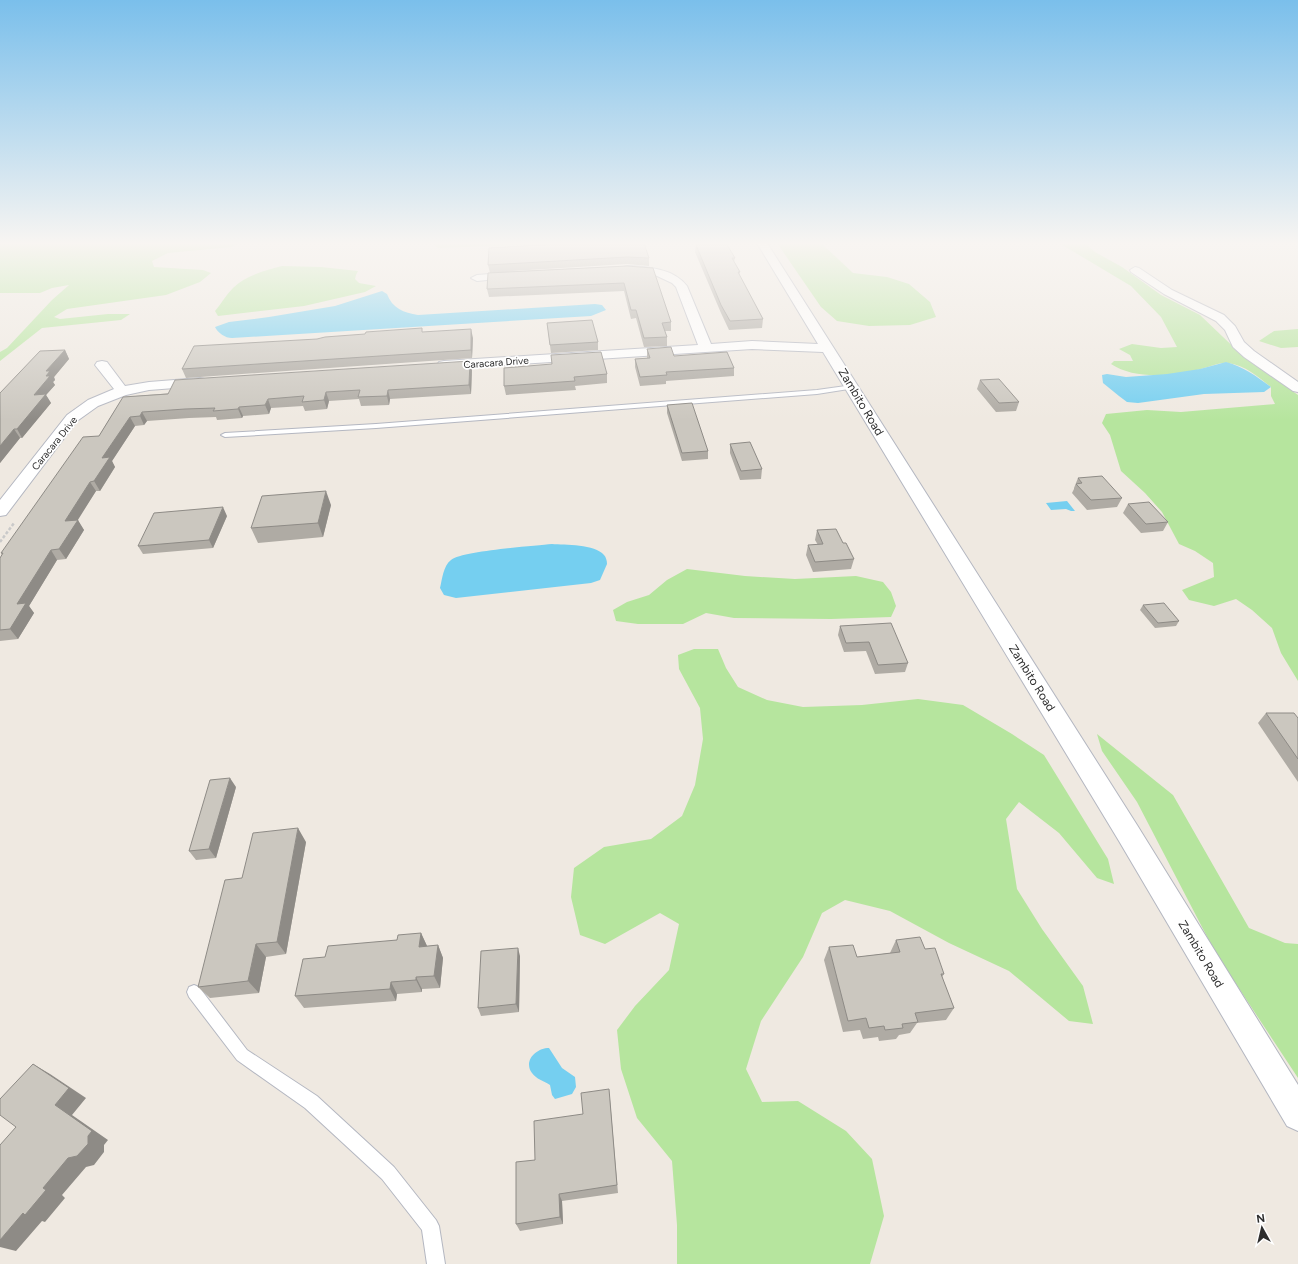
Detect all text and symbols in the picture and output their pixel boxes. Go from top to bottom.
street label: Caracara Drive [463,354,530,371]
street label: Zambito Road [835,366,887,438]
street label: Caracara Drive [29,413,80,473]
street label: Zambito Road [1006,642,1058,714]
street label: Zambito Road [1175,918,1227,990]
north arrow [1242,1208,1282,1248]
text: N [1256,1212,1266,1226]

